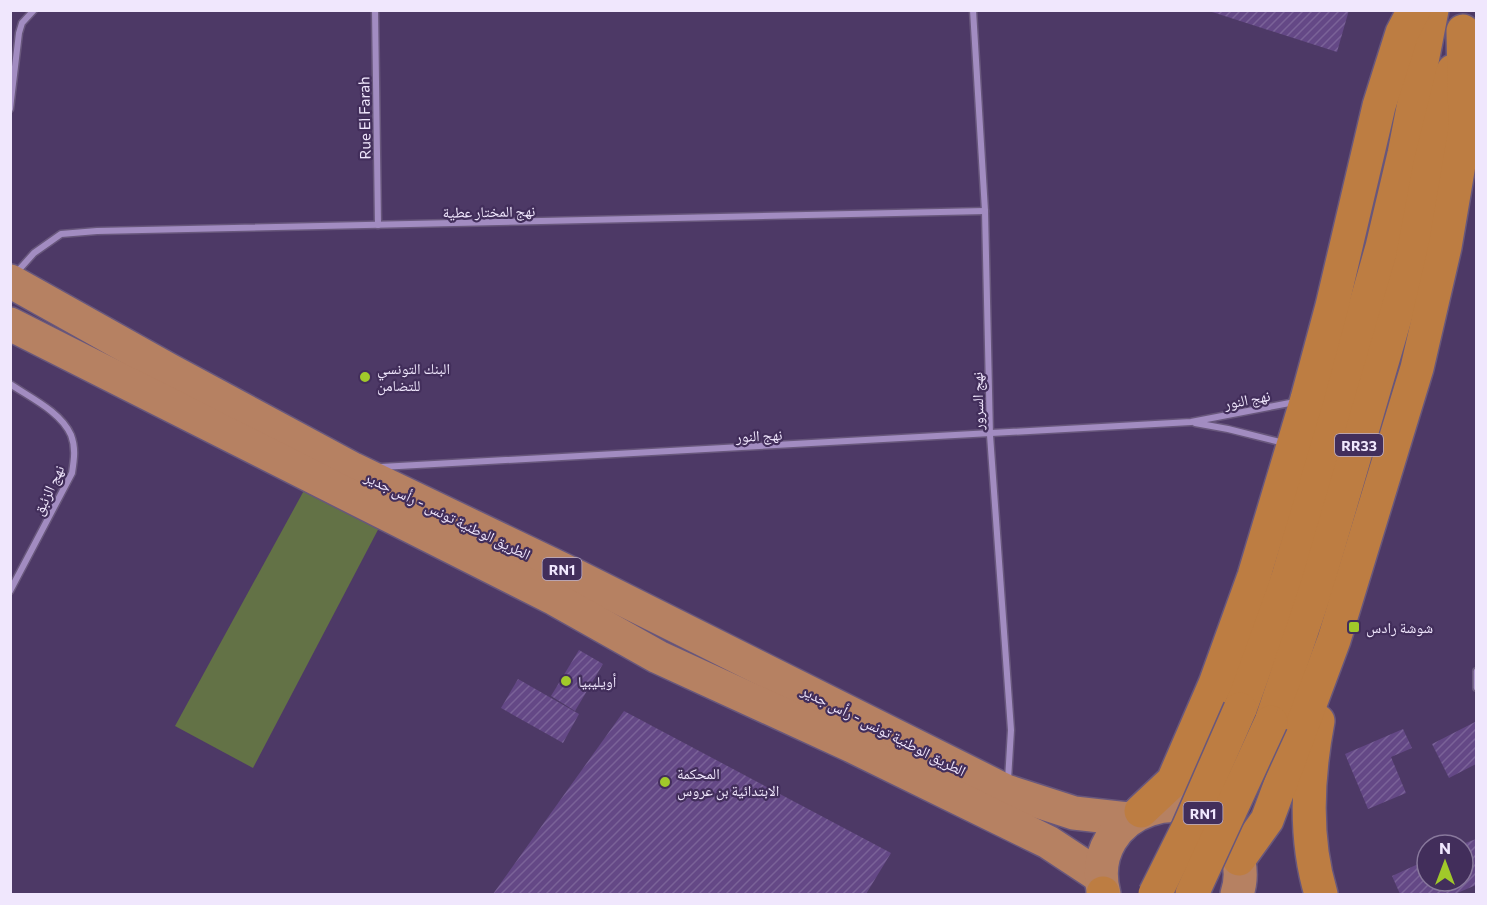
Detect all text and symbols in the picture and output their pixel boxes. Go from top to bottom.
street label: Rue El Farah [354,76,374,160]
street label: نهج المختار عطية [443,201,536,223]
place label: البنك التونسي للتضامن [377,359,450,396]
marker: البنك التونسي للتضامن [358,370,372,384]
street label: نهج السرور [967,372,989,431]
street label: نهج النور [1221,386,1272,414]
street label: نهج النور [734,425,783,447]
road number: RR33 [1335,434,1383,456]
street label: نهج الزئبق [29,462,69,519]
street label: الطريق الوطنية تونس - رأس جدير [361,467,534,565]
road number: RN1 [542,558,582,580]
place label: شوشة رادس [1366,618,1433,638]
marker: شوشة رادس [1347,620,1361,634]
place label: أويليبيا [578,672,617,691]
marker: أويليبيا [559,674,573,688]
street label: الطريق الوطنية تونس - رأس جدير [797,680,969,781]
place label: المحكمة الابتدائية بن عروس [677,764,779,801]
marker: المحكمة الابتدائية بن عروس [658,775,672,789]
road number: RN1 [1184,802,1222,824]
north arrow [1415,833,1475,893]
text: N [1439,838,1451,857]

